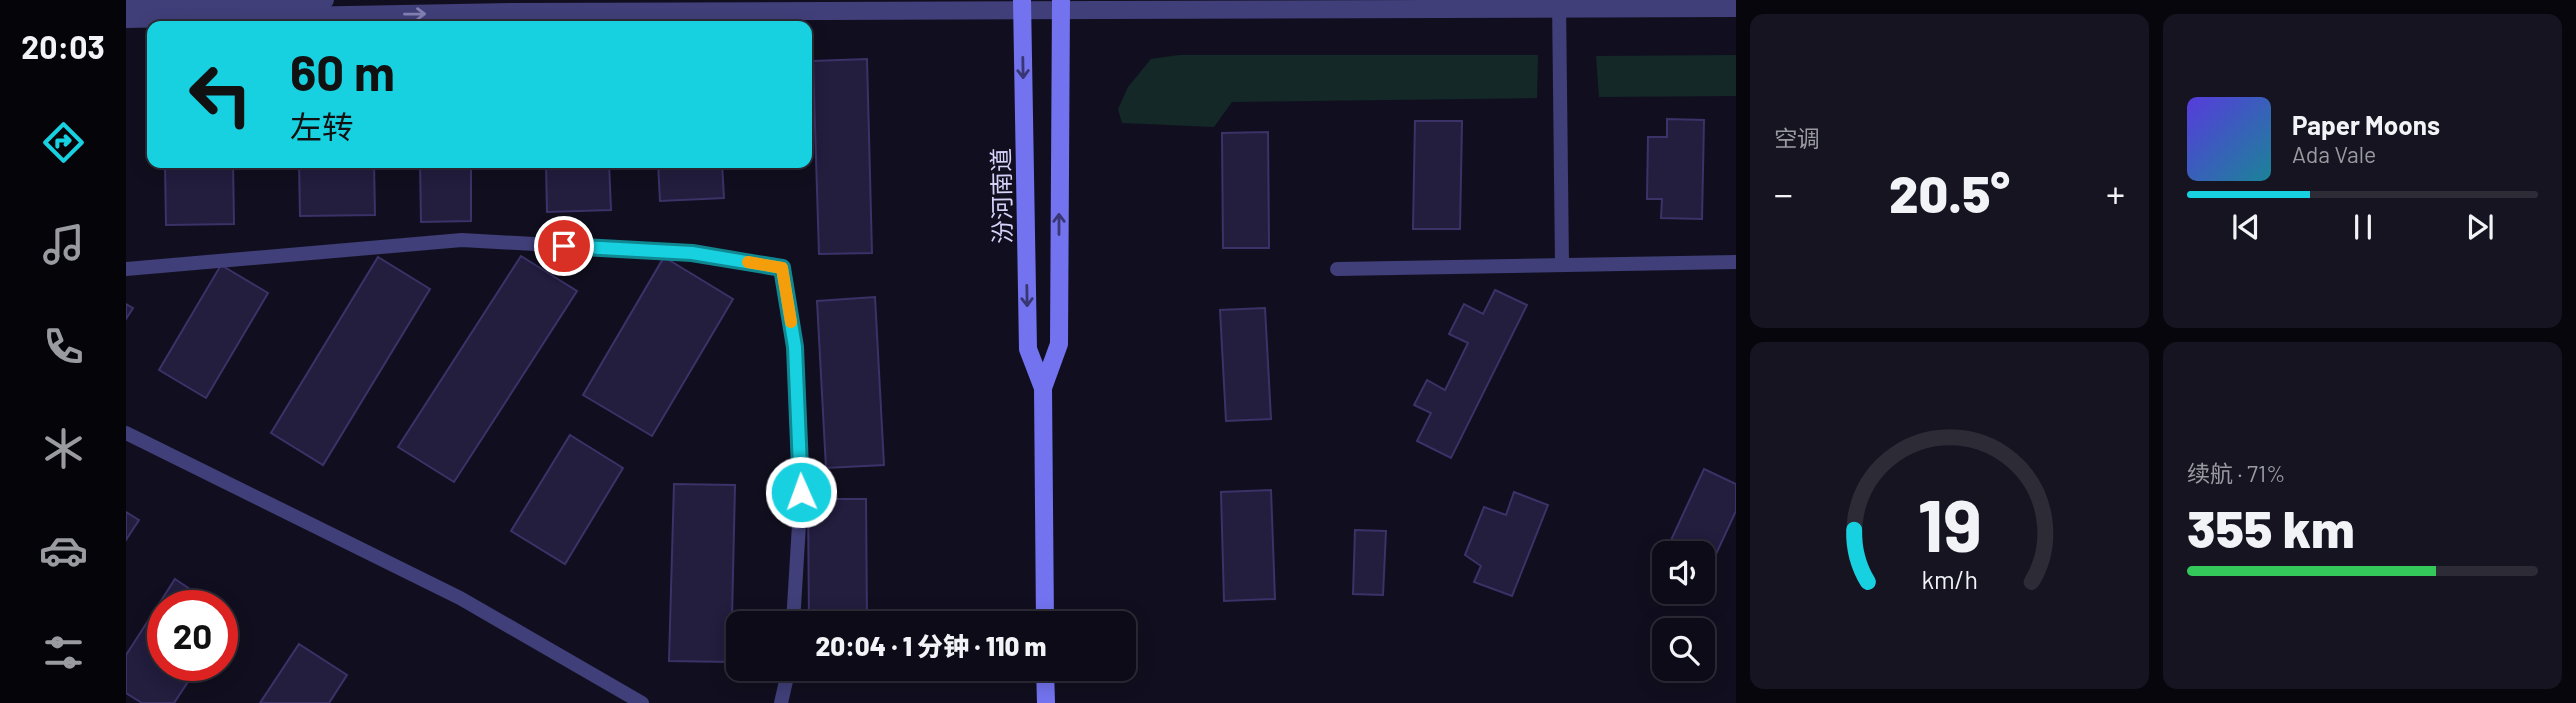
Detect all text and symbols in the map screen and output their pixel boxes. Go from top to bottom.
one-way arrow [403,7,426,21]
text: 20:03 [21,27,105,65]
text: 60 m [290,42,395,101]
icon: left [175,49,266,140]
one-way arrow [1016,56,1030,79]
text: 左转 [290,107,354,145]
text: Paper Moons [2292,109,2440,140]
icon: directions [39,118,88,167]
text: 空调 [1774,124,1820,152]
text: Ada Vale [2292,140,2376,168]
street label: 汾河南道 [986,148,1016,244]
text: 20.5° [1889,161,2010,223]
text: − [1774,170,1793,216]
text: + [2106,170,2125,216]
icon: previous [2227,208,2265,246]
icon: pause [2344,208,2382,246]
icon: next [2461,208,2499,246]
one-way arrow [1053,213,1066,236]
pin [534,216,594,276]
icon: music [39,220,88,269]
icon: arrive [545,227,583,265]
one-way arrow [1020,284,1034,307]
icon: phone [39,322,88,371]
icon: climate [39,424,88,473]
position arrow [764,455,838,529]
text: 续航 · 71% [2187,459,2286,487]
text: 19 [1917,479,1982,567]
text: 355 km [2187,496,2355,558]
icon: car [39,526,88,575]
map controls [1652,541,1715,681]
button: sound [1652,541,1715,604]
text: km/h [1921,563,1978,593]
speed limit sign: 20 [147,590,238,681]
button: search [1652,618,1715,681]
icon: filters [39,628,88,677]
text: 20:04 · 1 分钟 · 110 m [816,630,1046,661]

